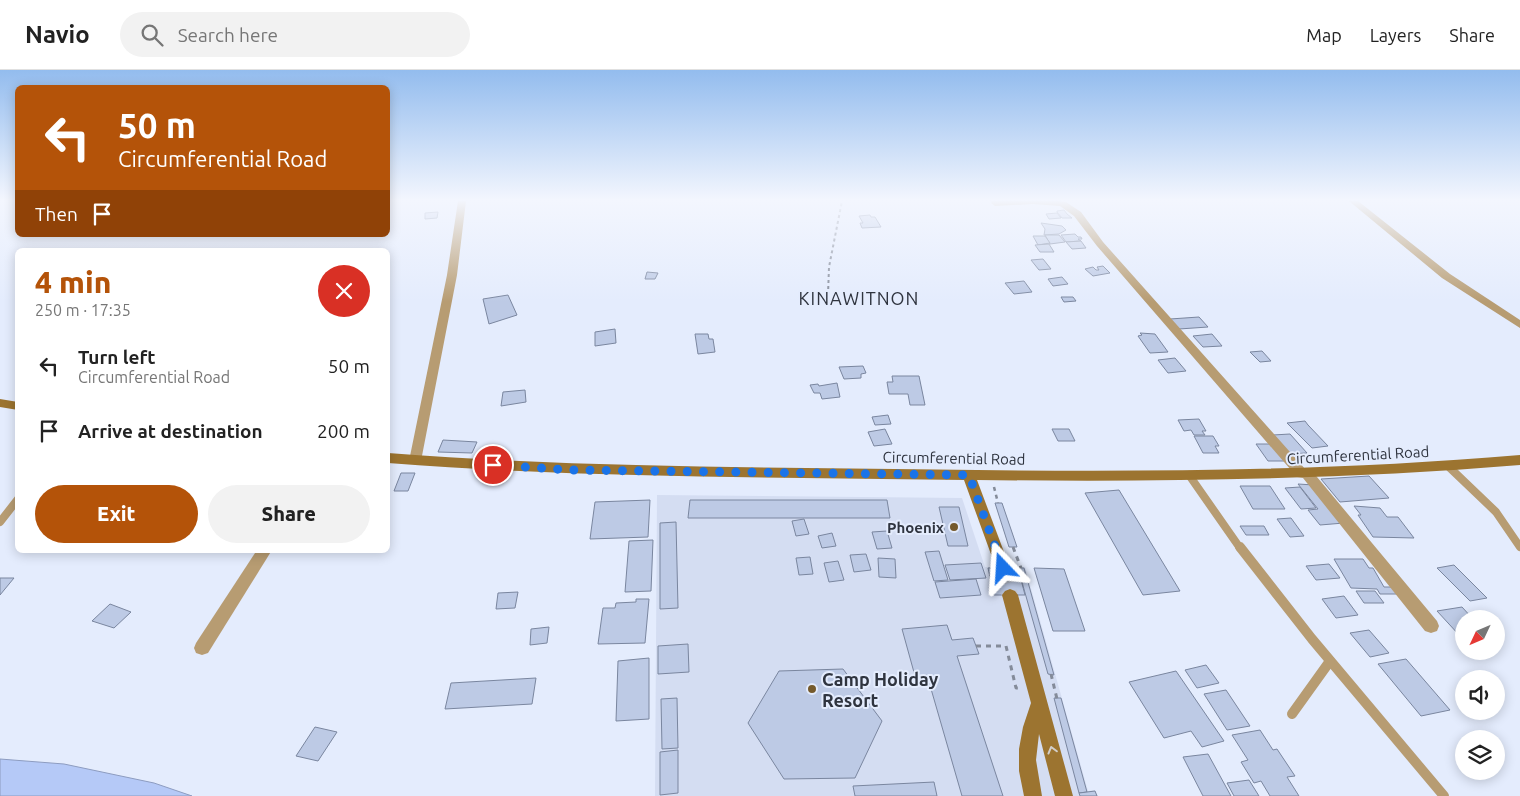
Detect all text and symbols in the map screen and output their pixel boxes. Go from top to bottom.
search box [120,12,470,57]
text: Navio [25,21,90,48]
icon: search [138,21,166,49]
text: Search here [178,24,278,46]
text: Map [1306,25,1342,45]
text: Layers [1370,25,1421,45]
text: Share [1449,25,1495,45]
icon: left [35,105,100,170]
text: 50 m [118,105,196,145]
text: Circumferential Road [118,146,327,171]
icon: arrive [88,200,116,228]
text: Then [35,203,78,225]
text: 4 min [35,265,111,299]
button: close [318,265,370,317]
district label: KINAWITNON [799,288,919,308]
text: 250 m · 17:35 [35,301,131,319]
text: Turn left [78,346,156,368]
icon: left [35,352,63,380]
text: 50 m [328,355,370,377]
text: Circumferential Road [78,368,230,386]
icon: arrive [35,417,63,445]
text: Arrive at destination [78,420,263,442]
text: 200 m [317,420,370,442]
street label: Circumferential Road [1286,443,1430,467]
pin [472,444,514,486]
street label: Circumferential Road [883,448,1025,468]
icon: arrive [479,451,507,479]
button: Exit [35,485,198,543]
button: Share [208,485,370,543]
place label: Phoenix [887,519,944,536]
marker: Phoenix [948,521,960,533]
position arrow [976,541,1028,593]
north arrow [1455,610,1505,660]
map controls [1455,610,1505,780]
place label: Camp Holiday Resort [822,669,939,710]
button: sound [1455,670,1505,720]
marker: Camp Holiday Resort [806,683,818,695]
button: layers [1455,730,1505,780]
one-way arrow [1047,745,1058,754]

